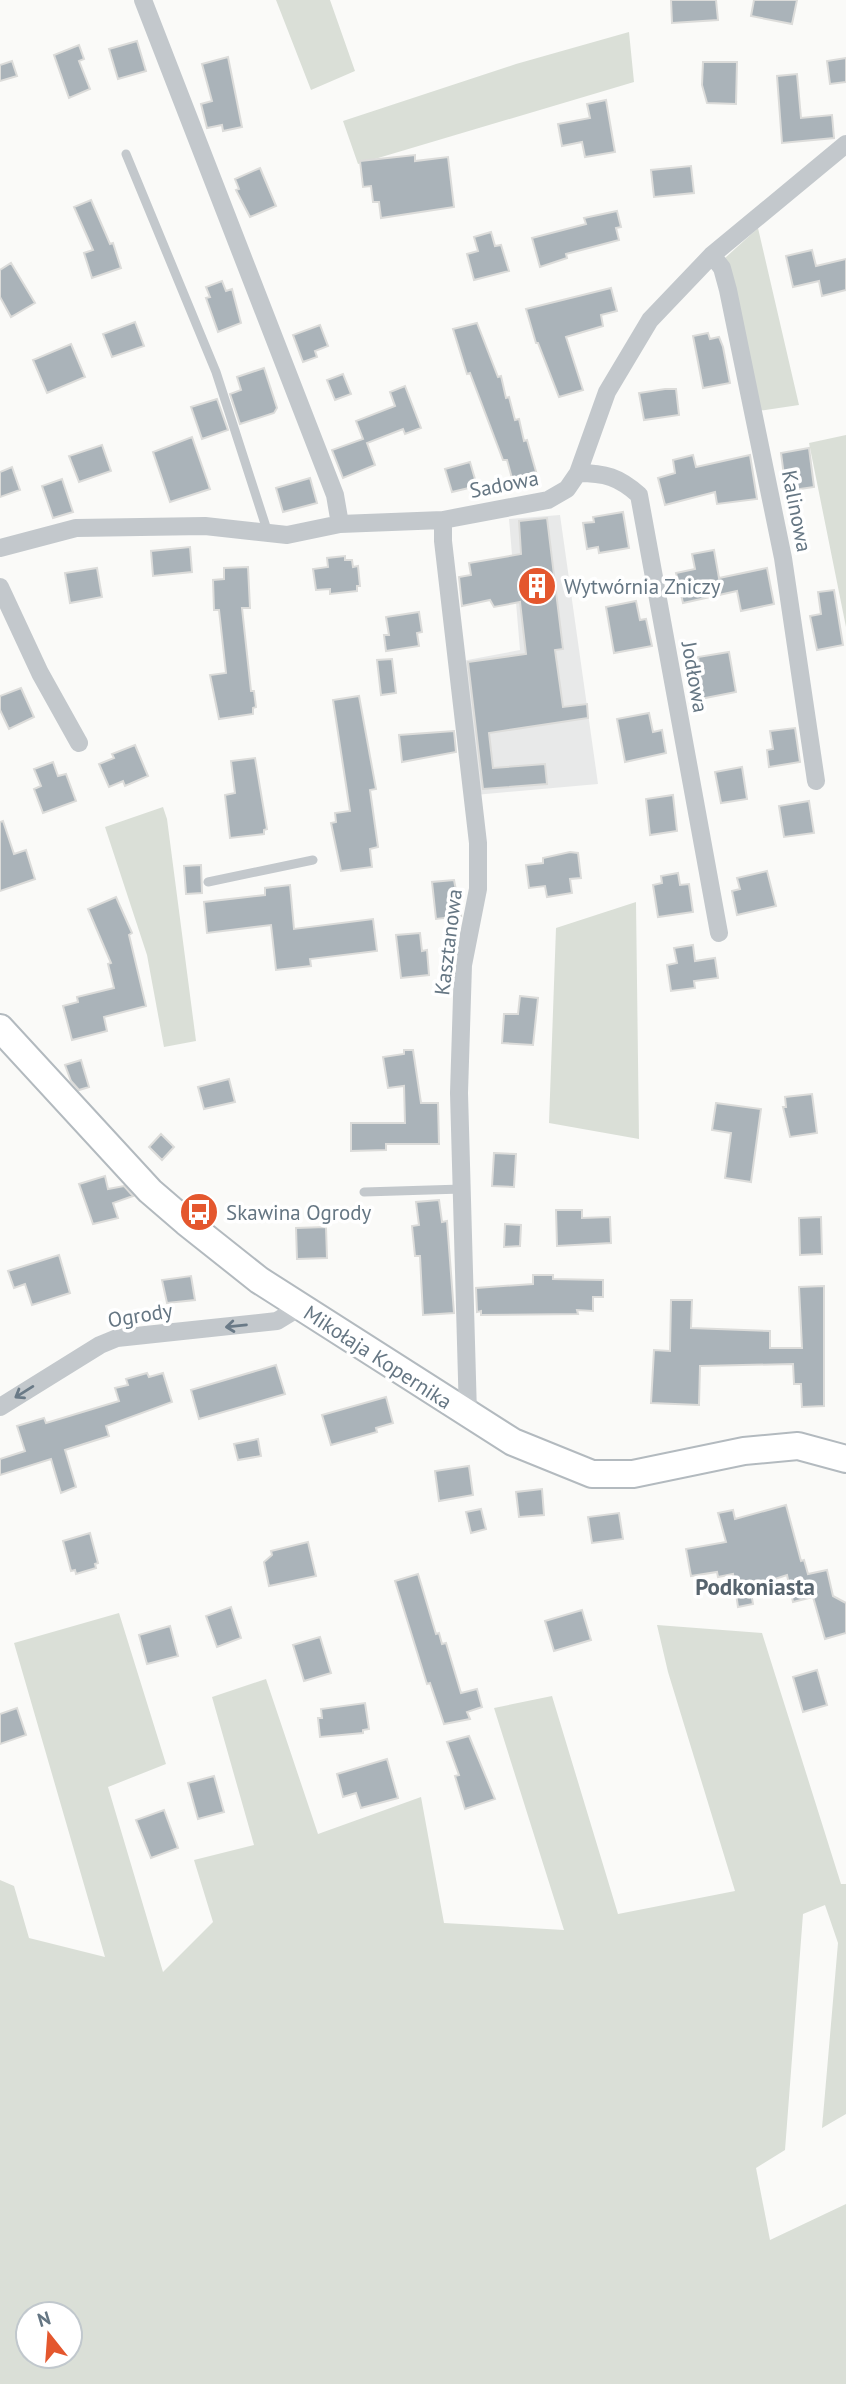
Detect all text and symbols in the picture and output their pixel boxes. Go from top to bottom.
street label: Sadowa [467,464,541,504]
street label: Kalinowa [776,468,818,554]
building icon: Wytwórnia Zniczy [516,565,558,607]
place label: Wytwórnia Zniczy [564,573,721,600]
street label: Jodłowa [675,638,715,715]
street label: Kasztanowa [428,887,468,997]
bus stop icon: Skawina Ogrody [178,1191,220,1233]
place label: Skawina Ogrody [226,1199,372,1226]
street label: Ogrody [106,1297,174,1333]
street label: Mikołaja Kopernika [299,1299,457,1415]
one-way arrow [225,1319,248,1332]
one-way arrow [15,1384,34,1399]
district label: Podkoniasta [695,1572,815,1601]
north arrow [14,2300,84,2370]
text: N [35,2305,54,2332]

